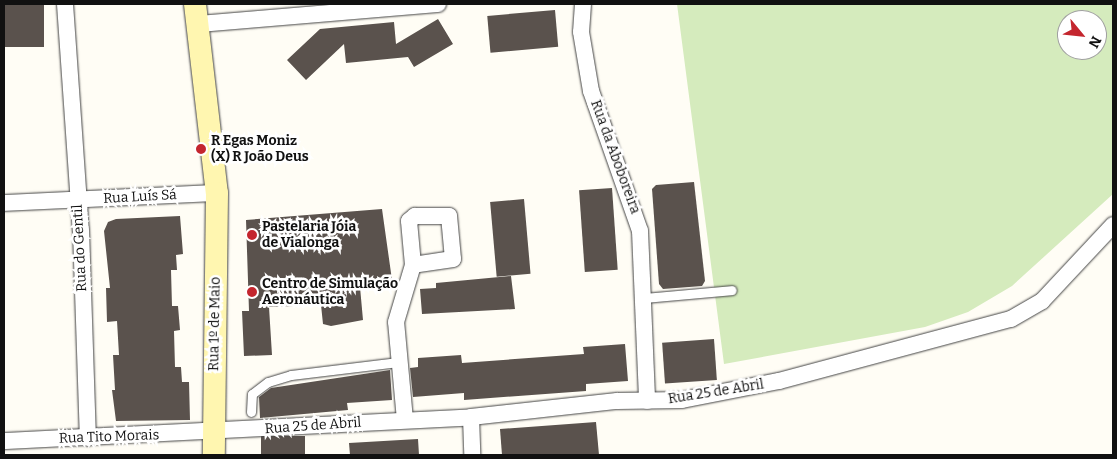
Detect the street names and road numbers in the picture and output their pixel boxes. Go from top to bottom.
street label: Rua da Aboboreira [587,98,643,216]
street label: Rua Luís Sá [103,187,177,207]
street label: Rua do Gentil [69,204,91,292]
street label: Rua 1º de Maio [206,277,224,371]
street label: Rua 25 de Abril [667,376,765,408]
street label: Rua 25 de Abril [264,414,362,438]
street label: Rua Tito Morais [59,427,159,447]

